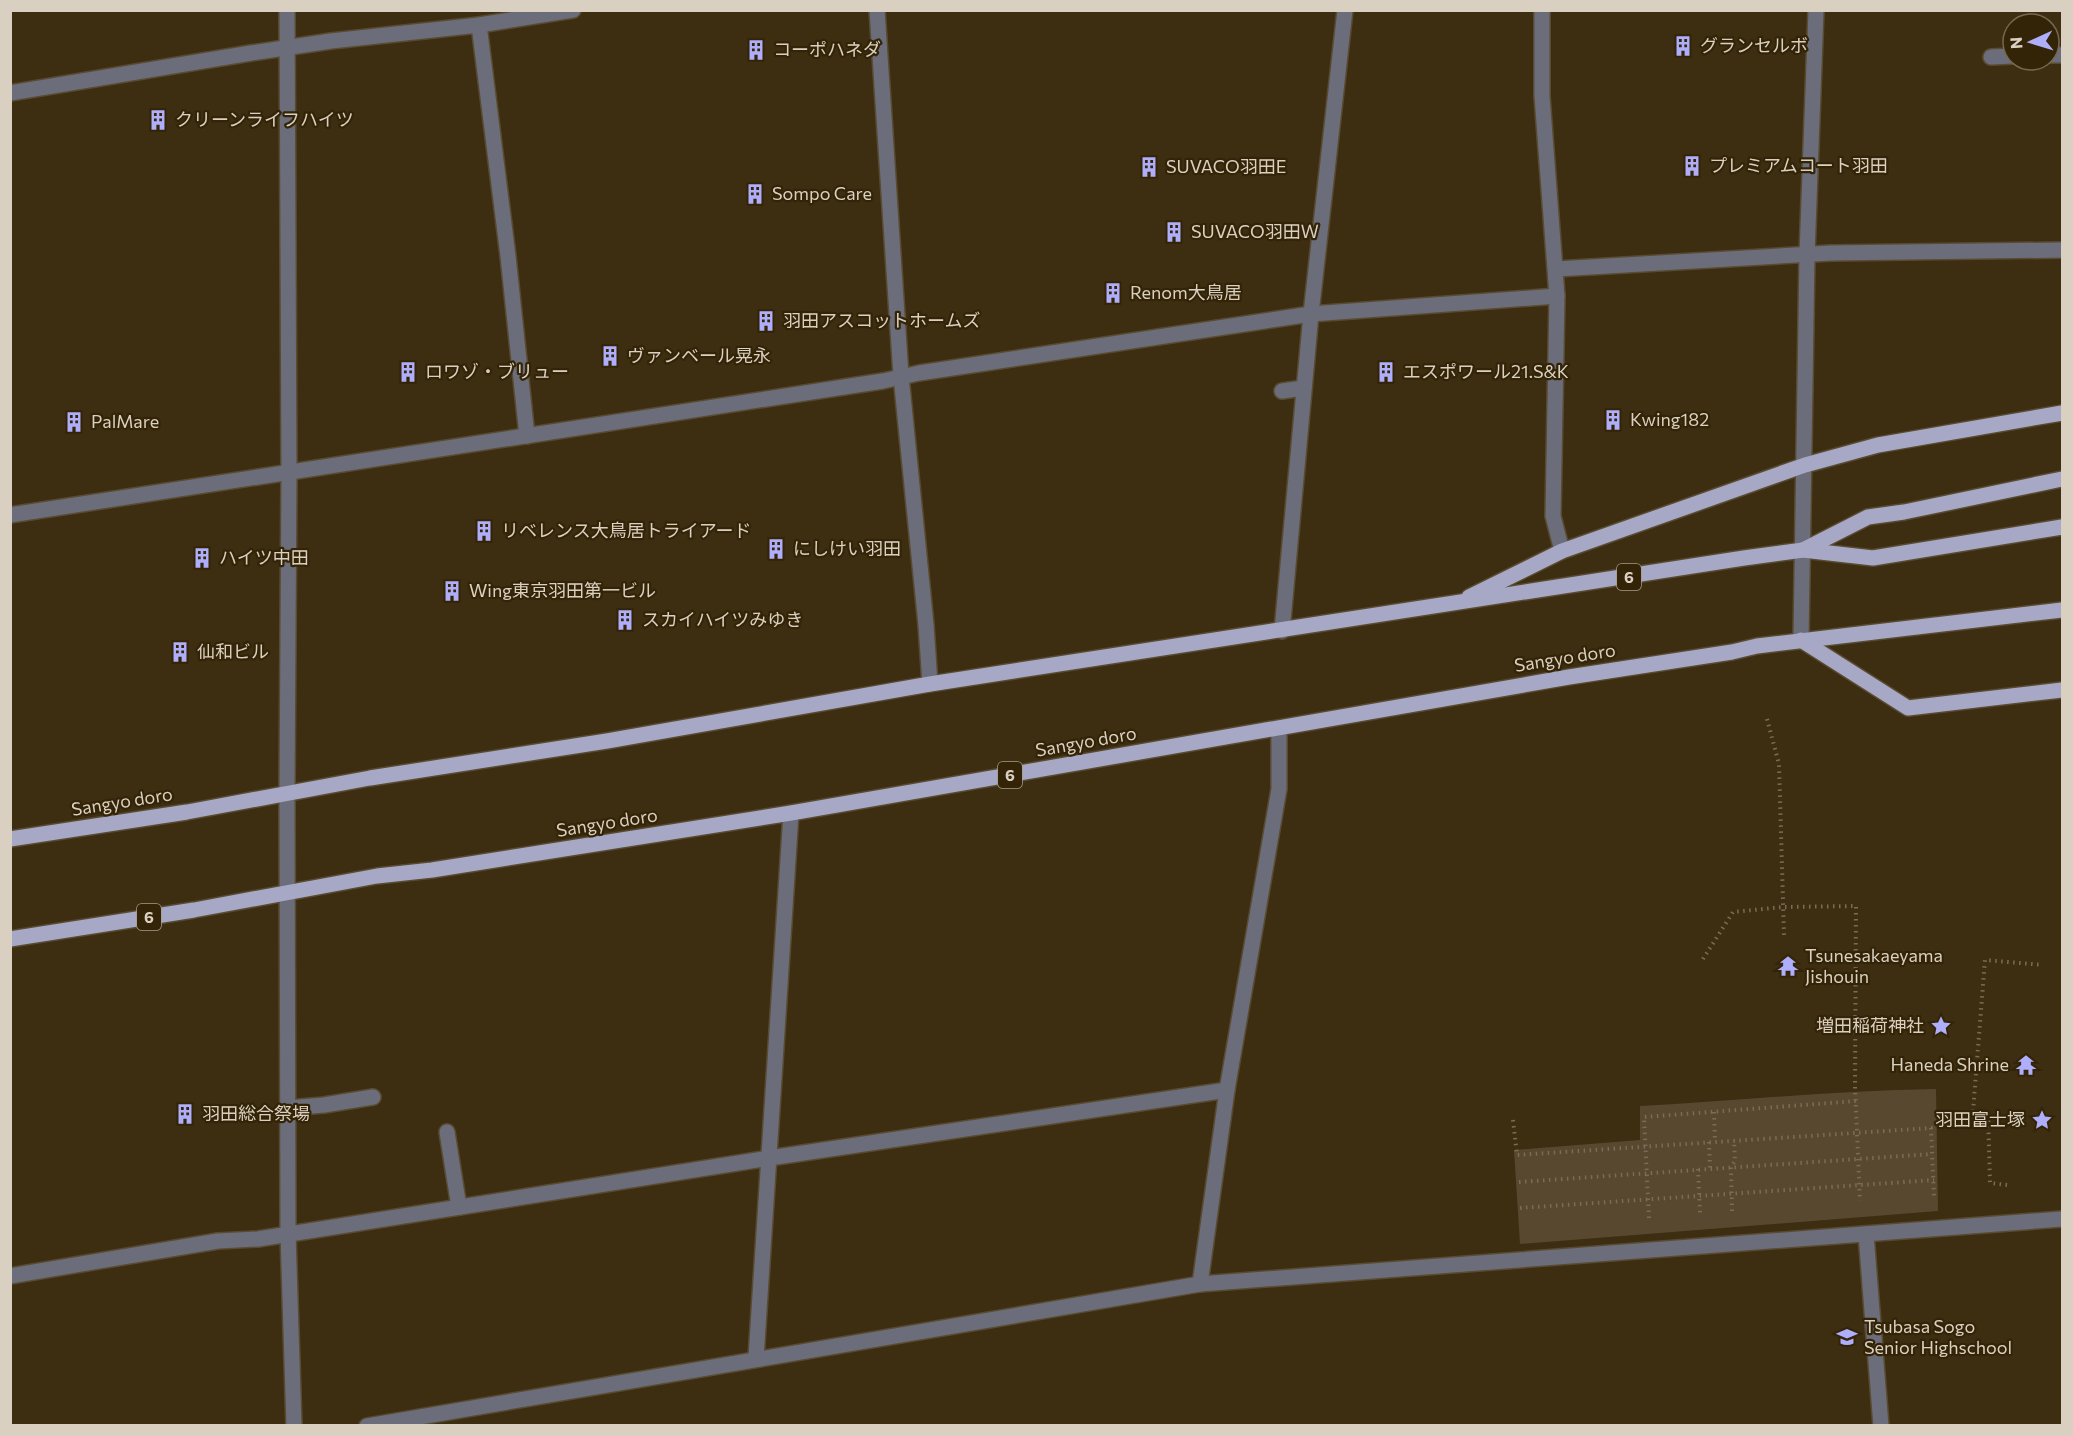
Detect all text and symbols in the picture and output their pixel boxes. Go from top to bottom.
north arrow [2001,12,2061,72]
building icon: グランセルボ [1671,34,1695,58]
place label: グランセルボ [1700,34,1808,56]
text: N [2006,36,2025,50]
building icon: コーポハネダ [744,38,768,62]
place label: コーポハネダ [773,38,881,60]
building icon: クリーンライフハイツ [146,108,170,132]
place label: クリーンライフハイツ [175,108,354,130]
building icon: プレミアムコート羽田 [1680,154,1704,178]
place label: プレミアムコート羽田 [1709,154,1888,176]
building icon: SUVACO羽田E [1137,155,1161,179]
place label: SUVACO羽田E [1166,155,1286,177]
building icon: Sompo Care [743,182,767,206]
place label: Sompo Care [772,182,872,204]
building icon: SUVACO羽田Ｗ [1162,220,1186,244]
place label: SUVACO羽田Ｗ [1191,220,1319,242]
building icon: Renom大鳥居 [1101,281,1125,305]
place label: Renom大鳥居 [1130,281,1242,303]
building icon: 羽田アスコットホームズ [754,309,778,333]
place label: 羽田アスコットホームズ [783,309,980,331]
building icon: ヴァンベール晃永 [598,344,622,368]
place label: ヴァンベール晃永 [627,344,771,366]
building icon: ロワゾ・ブリュー [396,360,420,384]
place label: ロワゾ・ブリュー [425,360,569,382]
building icon: エスポワール21.S&K [1374,360,1398,384]
place label: エスポワール21.S&K [1403,360,1569,382]
building icon: Kwing182 [1601,408,1625,432]
place label: Kwing182 [1630,408,1709,430]
building icon: PalMare [62,410,86,434]
place label: PalMare [91,410,159,432]
building icon: リベレンス大鳥居トライアード [472,519,496,543]
place label: リベレンス大鳥居トライアード [501,519,752,541]
building icon: にしけい羽田 [764,537,788,561]
place label: にしけい羽田 [793,537,901,559]
building icon: ハイツ中田 [190,546,214,570]
place label: ハイツ中田 [219,546,309,568]
road number: 6 [1617,564,1641,590]
building icon: Wing東京羽田第一ビル [440,579,464,603]
place label: Wing東京羽田第一ビル [469,579,656,601]
building icon: スカイハイツみゆき [613,608,637,632]
place label: スカイハイツみゆき [642,608,803,630]
street label: Sangyo doro [1513,638,1617,676]
building icon: 仙和ビル [168,640,192,664]
place label: 仙和ビル [197,640,269,662]
street label: Sangyo doro [1034,721,1138,761]
road number: 6 [998,762,1022,788]
street label: Sangyo doro [70,782,174,820]
street label: Sangyo doro [555,803,659,841]
road number: 6 [137,904,161,930]
place label: Tsunesakaeyama Jishouin [1805,944,1943,987]
temple icon: Tsunesakaeyama Jishouin [1776,954,1800,978]
place label: 増田稲荷神社 [1816,1014,1924,1036]
place icon: 増田稲荷神社 [1929,1014,1953,1038]
place label: Haneda Shrine [1891,1053,2009,1075]
temple icon: Haneda Shrine [2014,1053,2038,1077]
building icon: 羽田総合祭場 [173,1102,197,1126]
place label: 羽田総合祭場 [202,1102,310,1124]
place label: 羽田富士塚 [1935,1108,2025,1130]
place icon: 羽田富士塚 [2030,1108,2054,1132]
place label: Tsubasa Sogo Senior Highschool [1864,1315,2012,1358]
school or university icon: Tsubasa Sogo Senior Highschool [1835,1325,1859,1349]

